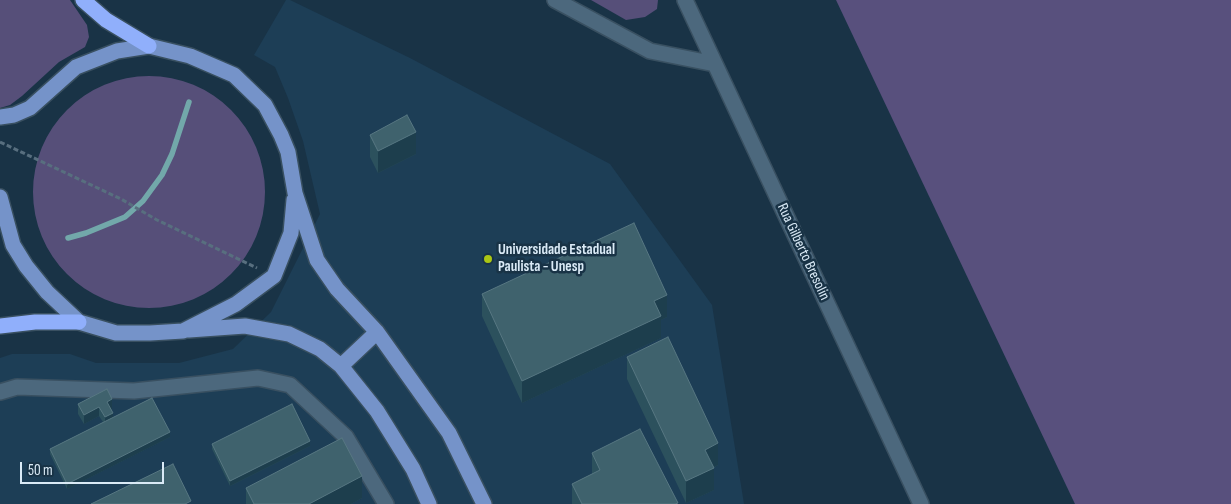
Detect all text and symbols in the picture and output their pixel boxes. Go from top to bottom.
street label: Rua Gilberto Bresolin [773,201,833,303]
place label: Universidade Estadual Paulista - Unesp [498,241,615,276]
marker: Universidade Estadual Paulista - Unesp [482,253,494,265]
scale bar [22,452,166,484]
text: 50 m [28,461,53,480]

